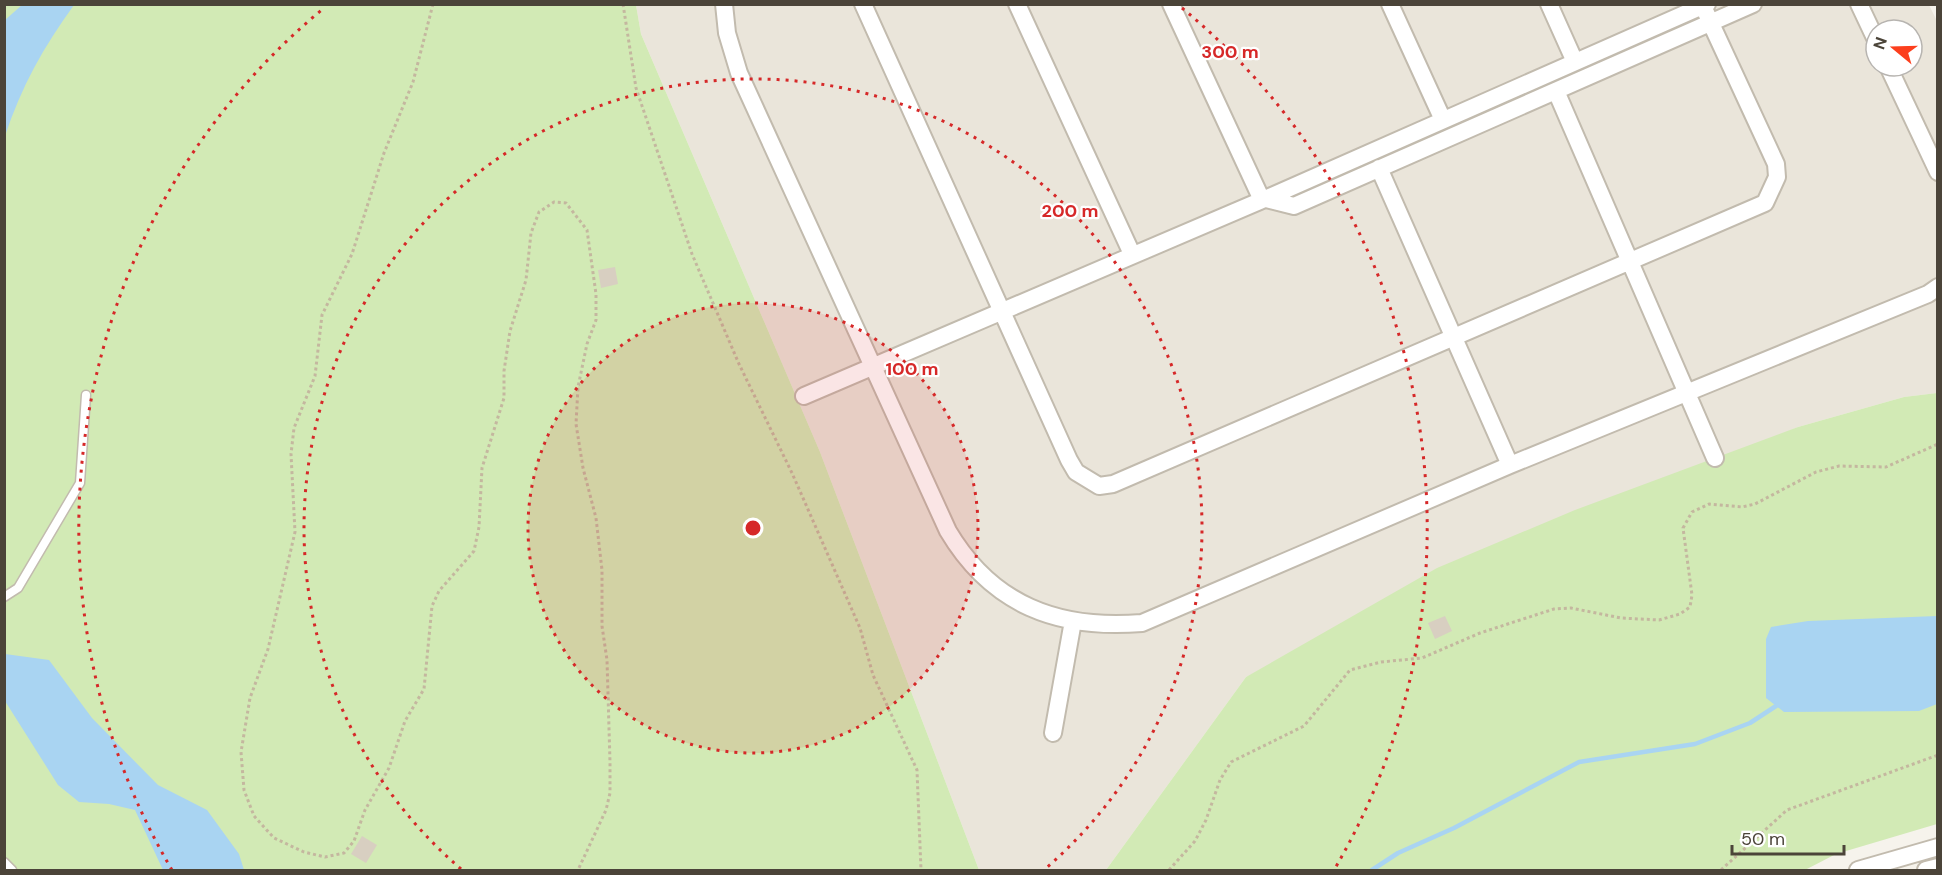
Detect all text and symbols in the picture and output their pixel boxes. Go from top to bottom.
north arrow [1864,18,1924,78]
text: N [1868,34,1892,52]
text: 300 m [1201,40,1259,64]
text: 200 m [1042,199,1098,223]
text: 100 m [885,357,939,381]
centre of rings [743,518,763,538]
scale bar [1732,818,1844,856]
text: 50 m [1741,827,1785,851]

